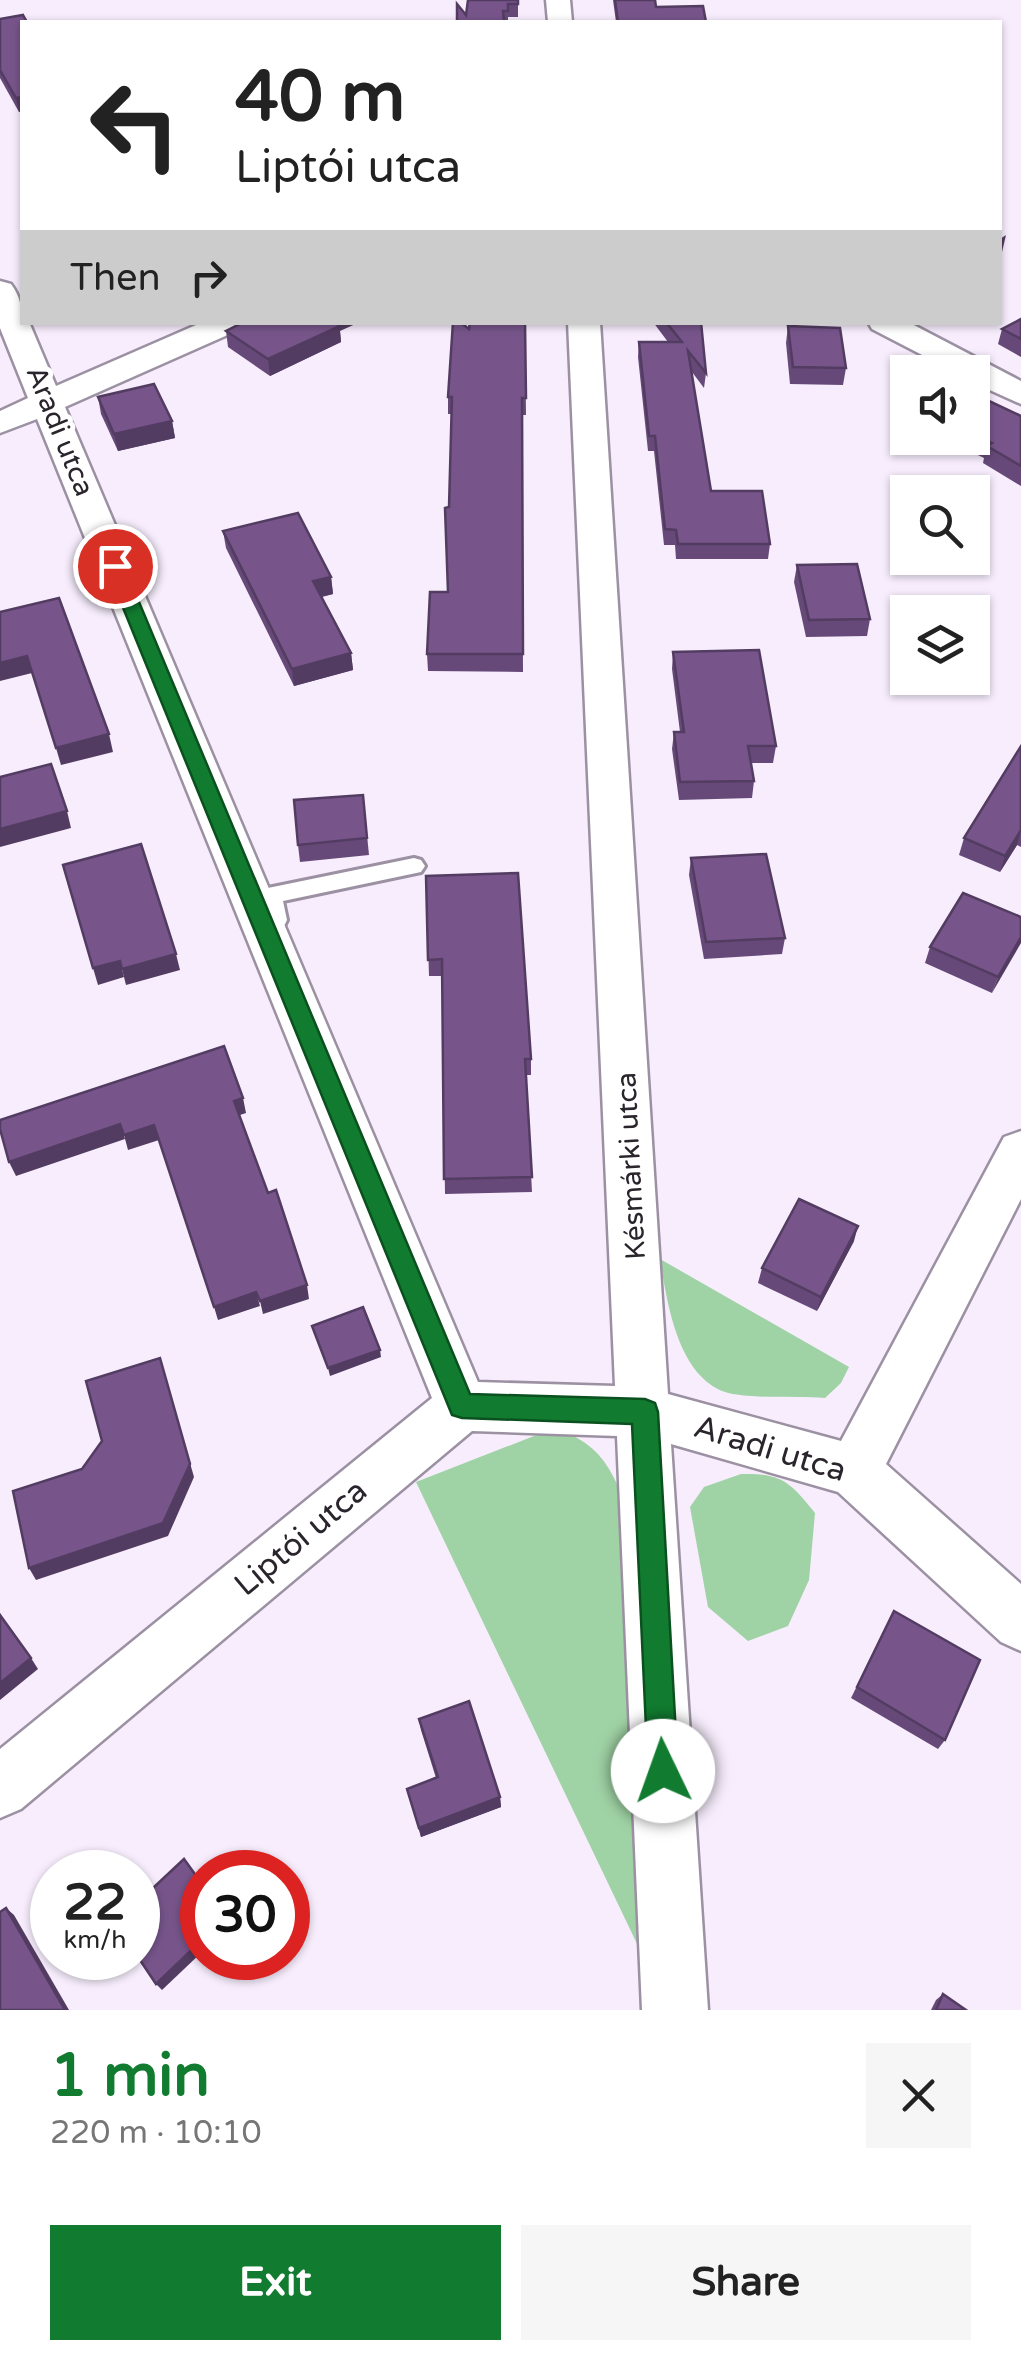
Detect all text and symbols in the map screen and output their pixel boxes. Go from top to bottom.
text: 40 m [235,56,405,140]
icon: left [70,60,200,190]
text: Liptói utca [235,141,461,195]
icon: right [181,250,236,305]
text: Then [70,255,161,301]
map controls [890,355,990,695]
button: sound [890,355,990,455]
street label: Aradi utca [19,361,101,501]
button: search [890,475,990,575]
pin [73,524,158,609]
icon: arrive [88,539,143,594]
button: layers [890,595,990,695]
street label: Késmárki utca [609,1071,653,1261]
street label: Aradi utca [689,1408,851,1490]
street label: Liptói utca [227,1472,375,1604]
position arrow [611,1719,715,1823]
speed limit sign: 30 [180,1850,310,1980]
text: 22 [64,1873,126,1933]
text: km/h [64,1925,126,1955]
text: 1 min [50,2040,210,2112]
button: close [866,2043,971,2148]
text: 220 m · 10:10 [50,2114,262,2152]
button: Exit [50,2225,501,2340]
button: Share [521,2225,971,2340]

